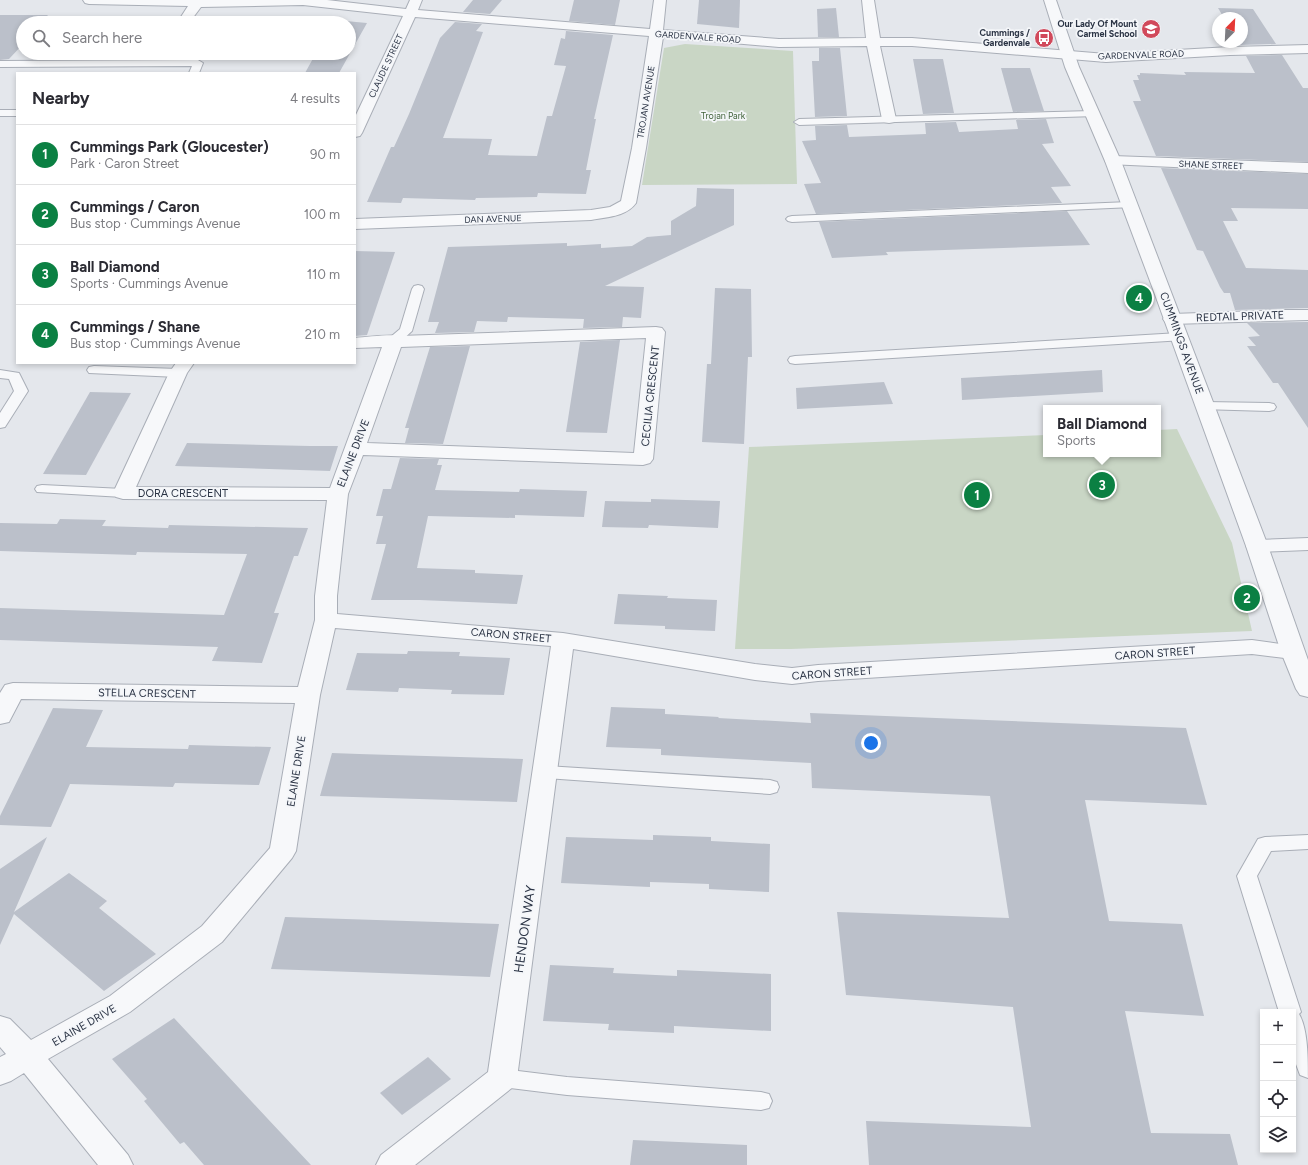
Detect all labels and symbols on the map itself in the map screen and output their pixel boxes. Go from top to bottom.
north arrow [1212,12,1248,48]
place label: Our Lady Of Mount Carmel School [1057,18,1137,39]
school or university icon: Our Lady Of Mount Carmel School [1140,18,1162,40]
place label: Cummings / Gardenvale [980,27,1030,48]
bus stop icon: Cummings / Gardenvale [1033,27,1055,49]
street label: GARDENVALE ROAD [655,28,741,45]
street label: CLAUDE STREET [366,32,405,99]
street label: GARDENVALE ROAD [1098,48,1184,61]
street label: TROJAN AVENUE [634,65,657,139]
park label: Trojan Park [701,110,746,121]
street label: SHANE STREET [1179,158,1244,171]
street label: DAN AVENUE [464,212,522,225]
pin: 4 [1126,283,1152,313]
street label: CUMMINGS AVENUE [1157,290,1206,396]
street label: REDTAIL PRIVATE [1196,308,1284,325]
street label: CECILIA CRESCENT [639,345,662,447]
street label: ELAINE DRIVE [335,417,372,489]
pin: 3 [1089,470,1115,500]
pin: 1 [964,480,990,510]
street label: DORA CRESCENT [138,487,228,500]
pin: 2 [1234,583,1260,613]
street label: CARON STREET [470,625,552,645]
street label: CARON STREET [1114,644,1196,663]
street label: CARON STREET [791,664,873,683]
street label: STELLA CRESCENT [98,686,196,701]
your location [861,733,881,753]
street label: ELAINE DRIVE [284,735,309,808]
street label: HENDON WAY [511,884,538,974]
street label: ELAINE DRIVE [50,1002,119,1049]

